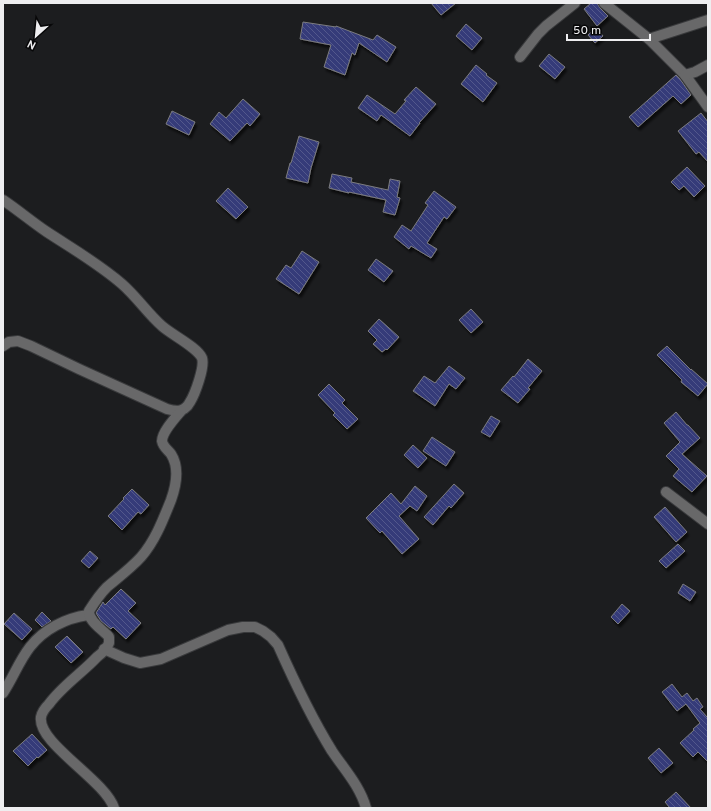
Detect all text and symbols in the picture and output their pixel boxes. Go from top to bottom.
north arrow [16,16,56,56]
scale bar [567,16,650,42]
text: 50 m [573,23,601,39]
text: N [25,36,39,52]

